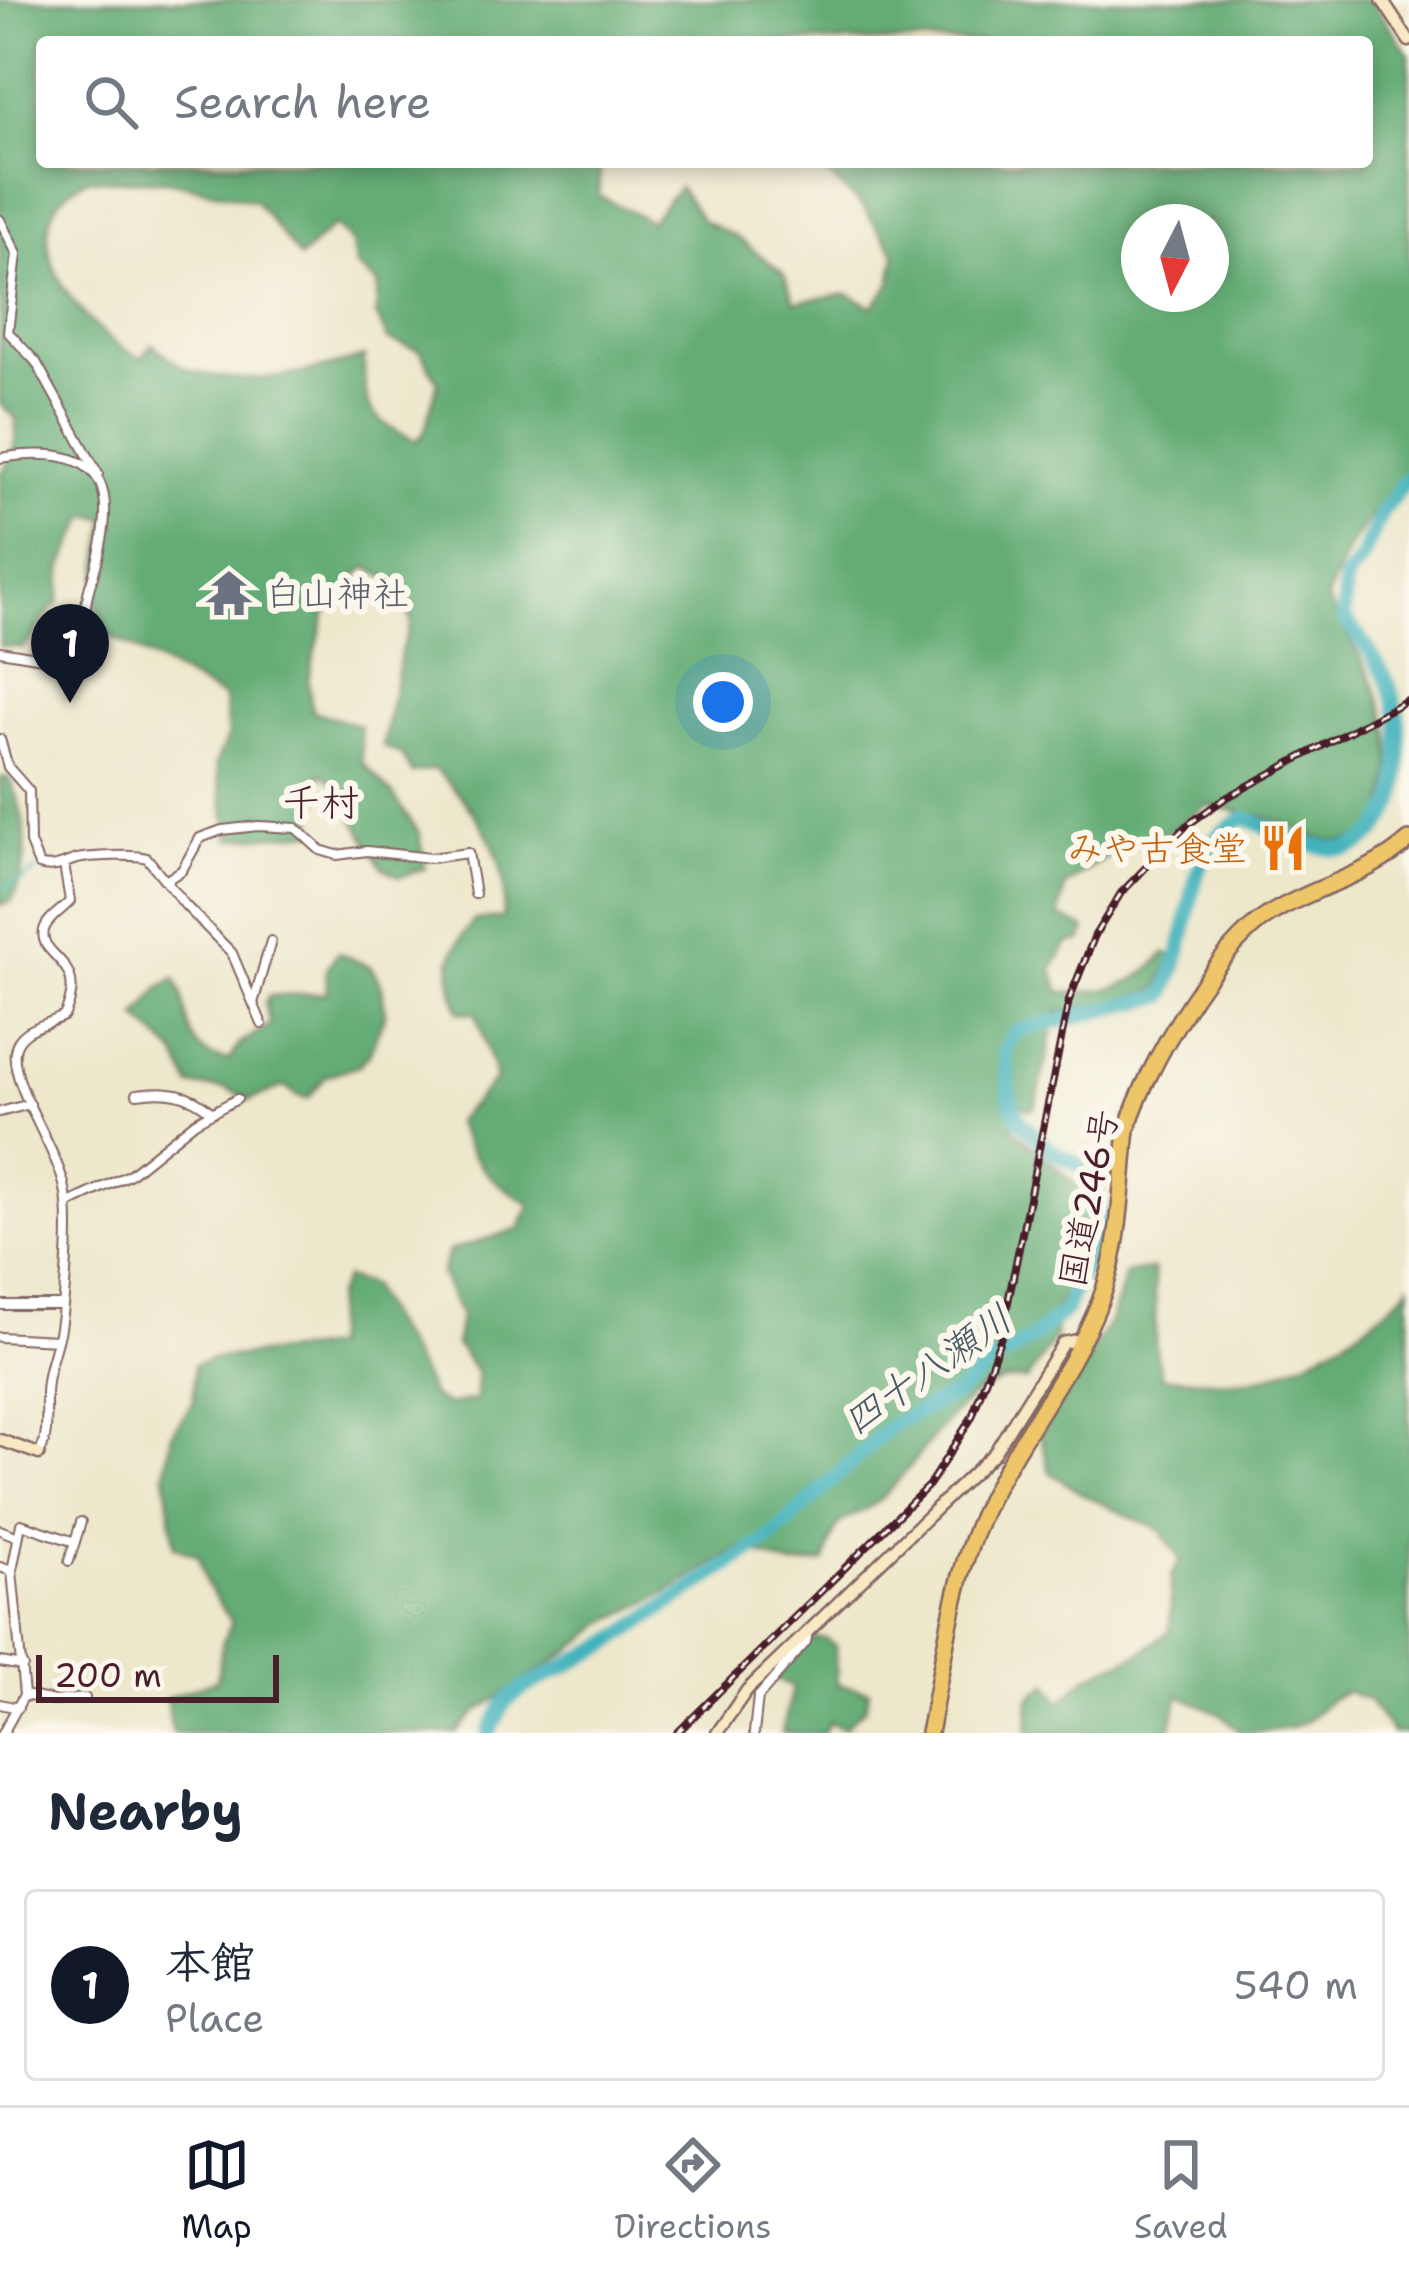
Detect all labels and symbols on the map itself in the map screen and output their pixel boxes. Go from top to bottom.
north arrow [1121,204,1229,312]
temple icon: 白山神社 [204,568,254,618]
place label: 白山神社 [265,569,409,618]
pin: 1 [31,604,109,703]
your location [693,672,753,732]
district label: 千村 [282,776,360,828]
restaurant icon: みや古食堂 [1258,823,1308,873]
place label: みや古食堂 [1067,824,1247,873]
street label: 国道246号 [1047,1105,1130,1291]
water label: 四十八瀬川 [832,1292,1022,1446]
scale bar [36,1649,279,1702]

